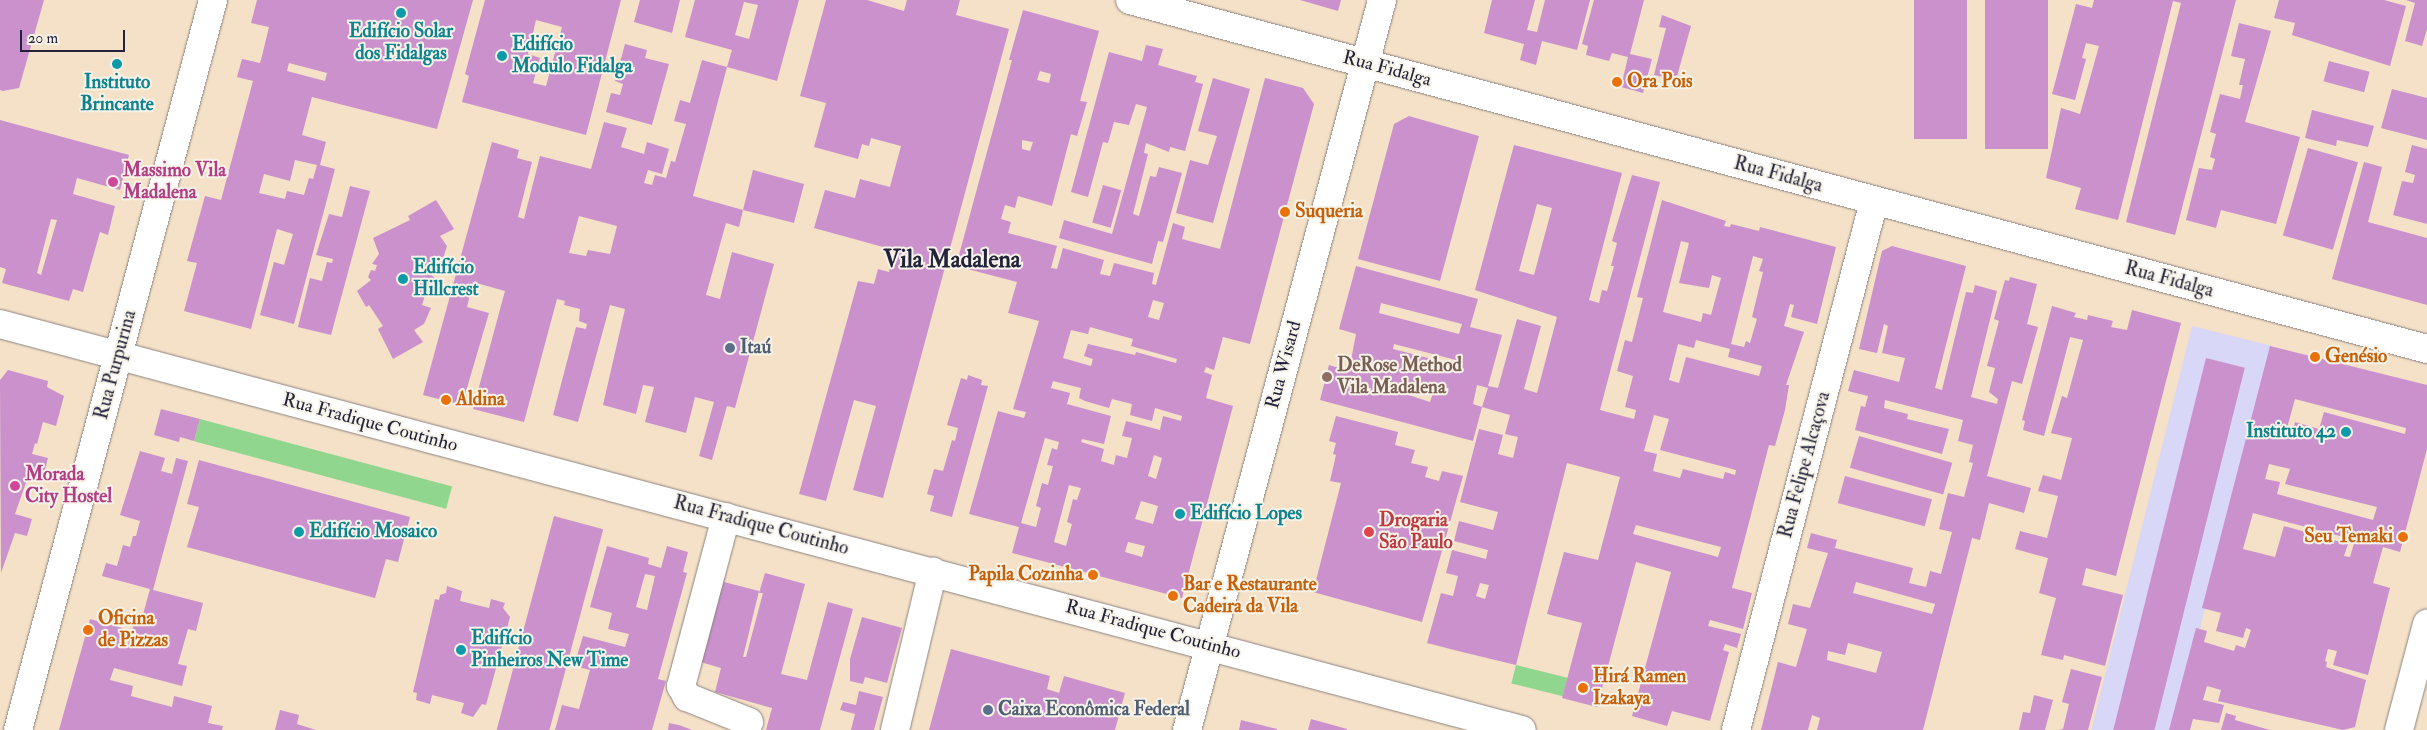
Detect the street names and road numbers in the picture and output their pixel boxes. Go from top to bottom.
street label: Rua Fidalga [1340,46,1434,92]
street label: Rua Fidalga [1731,152,1825,198]
street label: Rua Fidalga [2122,257,2216,303]
street label: Rua Purpurina [90,308,142,422]
street label: Rua Wisard [1261,319,1307,411]
street label: Rua Fradique Coutinho [280,389,460,457]
street label: Rua Felipe Alcaçova [1774,389,1836,541]
street label: Rua Fradique Coutinho [671,492,851,560]
street label: Rua Fradique Coutinho [1063,596,1243,664]

